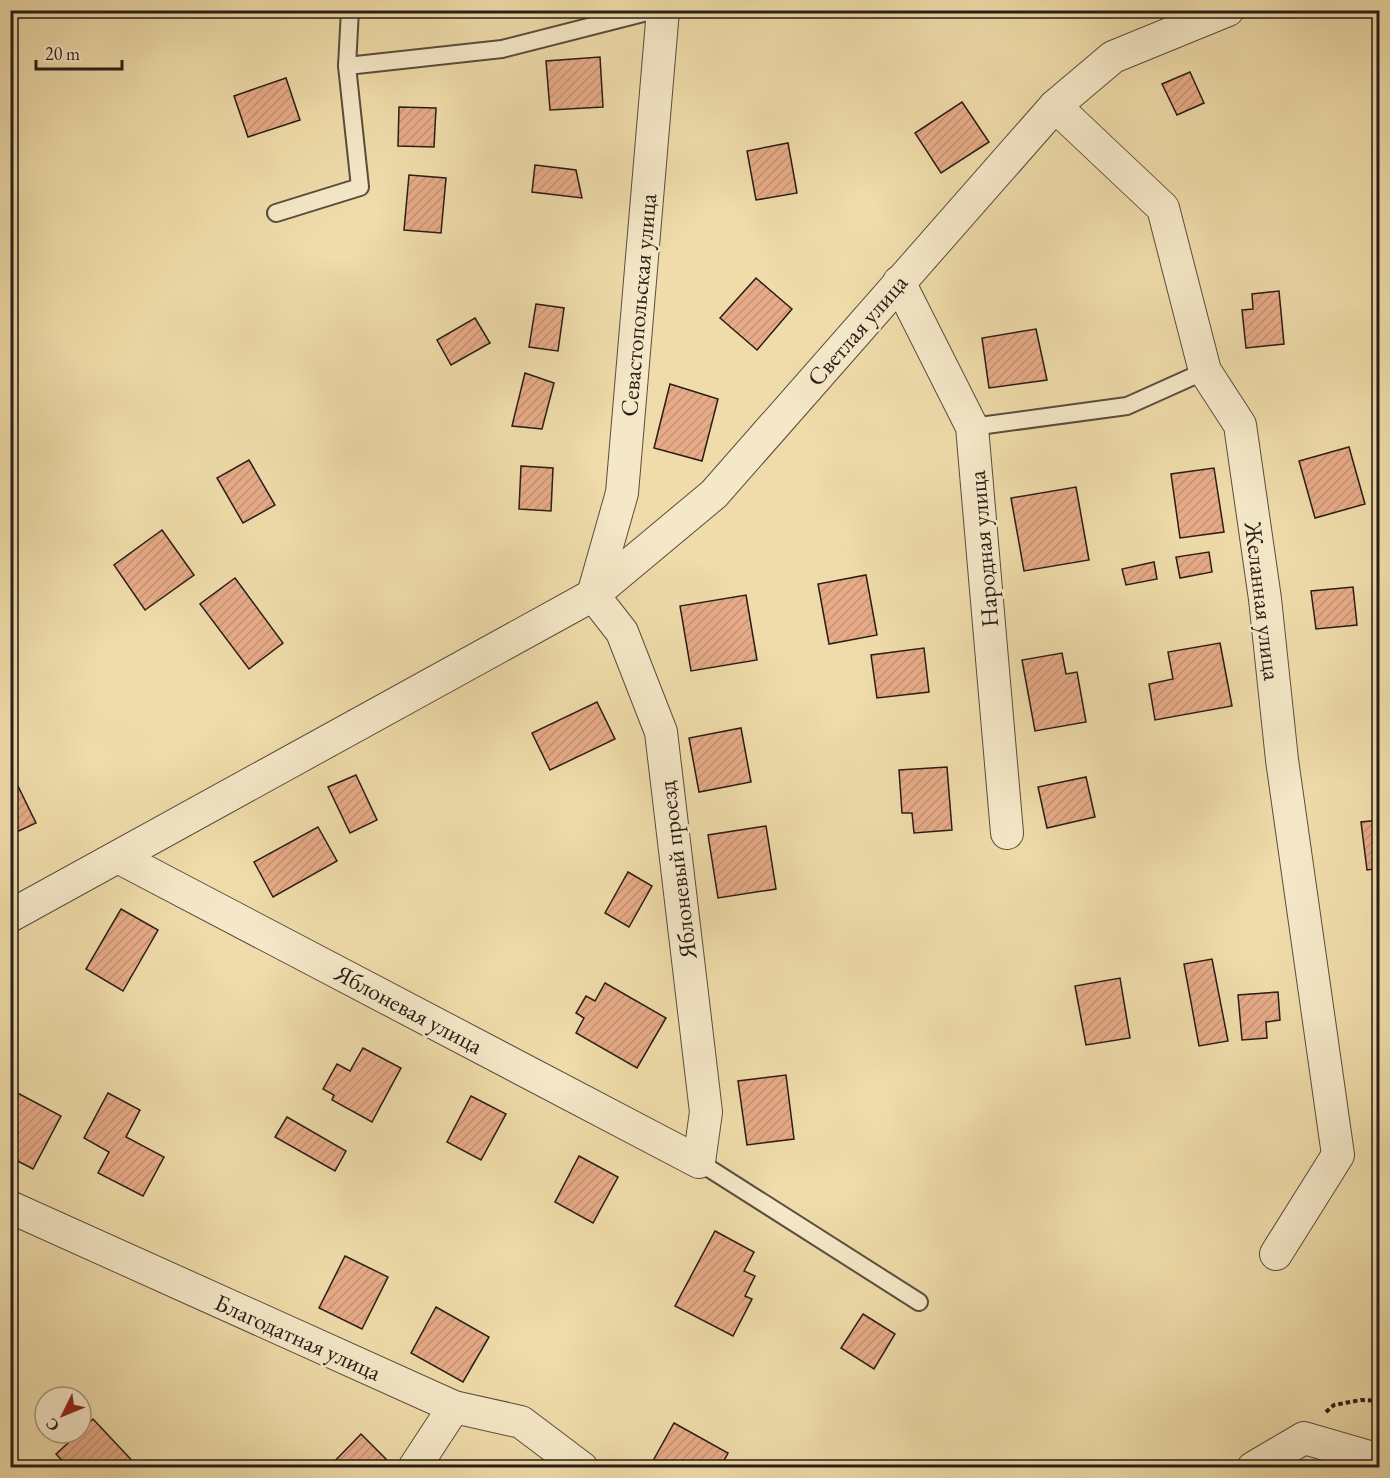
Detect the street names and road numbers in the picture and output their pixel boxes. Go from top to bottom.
street label: Севастопольская улица [613,192,663,418]
street label: Светлая улица [800,267,914,392]
street label: Народная улица [961,469,1005,629]
street label: Желанная улица [1238,519,1288,683]
street label: Яблоневый проезд [651,779,703,962]
street label: Яблоневая улица [329,957,489,1061]
street label: Благодатная улица [210,1286,386,1388]

